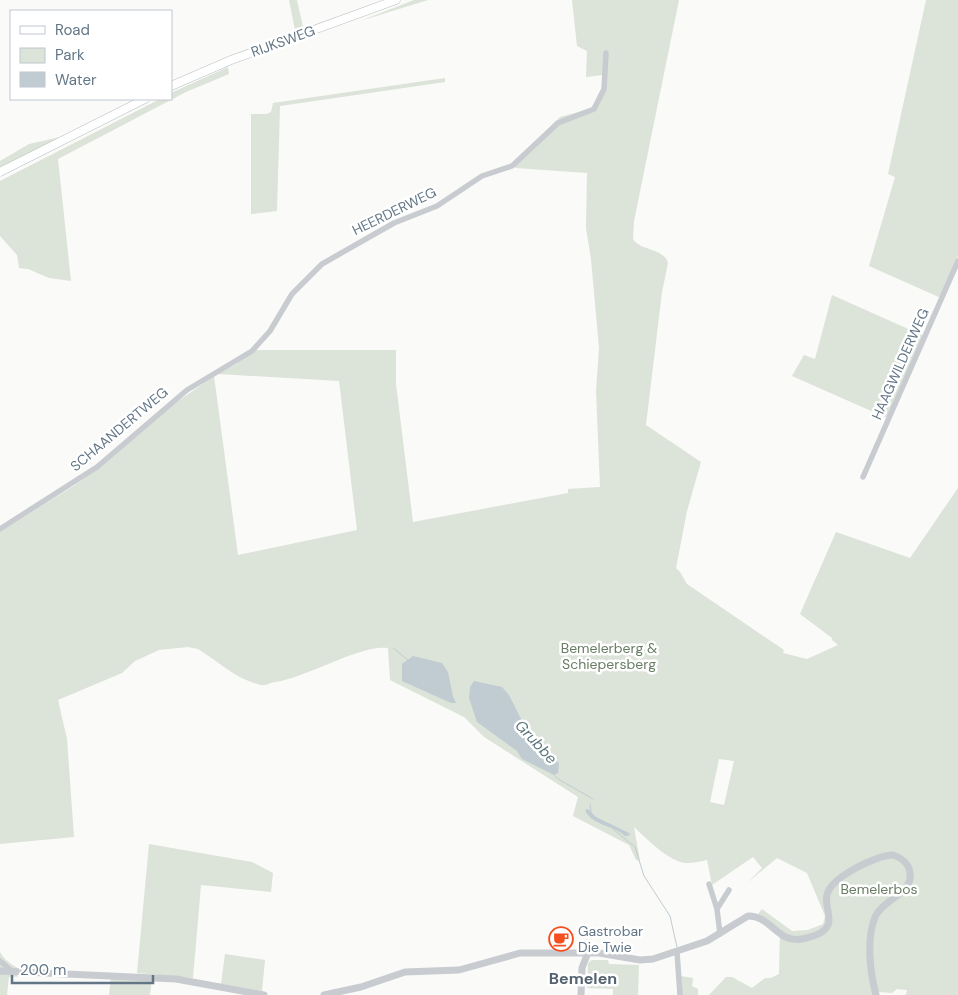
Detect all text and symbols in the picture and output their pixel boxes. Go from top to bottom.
legend [10,10,172,100]
text: Road [55,20,90,40]
street label: RIJKSWEG [249,21,317,61]
text: Park [55,45,85,65]
text: Water [55,70,97,90]
street label: HEERDERWEG [349,183,439,239]
street label: HAAGWILDERWEG [867,305,933,423]
street label: SCHAANDERTWEG [67,383,171,475]
park label: Bemelerberg & Schiepersberg [561,639,657,673]
water label: Grubbe [511,716,562,768]
park label: Bemelerbos [840,880,918,898]
place label: Gastrobar Die Twie [578,922,643,956]
cafe icon: Gastrobar Die Twie [548,926,574,952]
scale bar [12,952,154,984]
text: 200 m [20,960,66,980]
district label: Bemelen [549,968,617,989]

